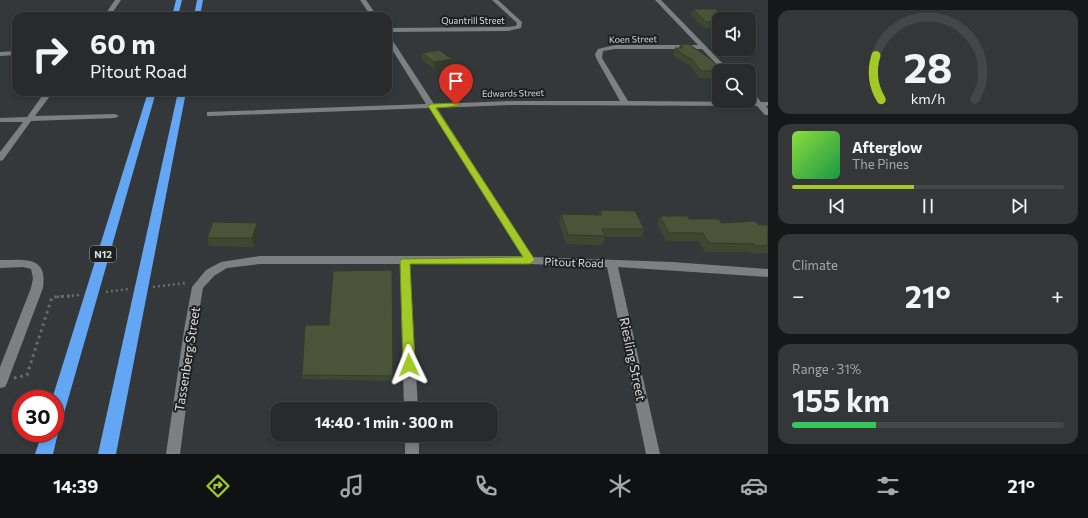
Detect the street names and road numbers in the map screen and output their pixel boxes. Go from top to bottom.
street label: Quantrill Street [441,15,505,26]
street label: Koen Street [609,33,657,45]
street label: Edwards Street [482,87,545,99]
road number: N12 [90,246,116,262]
street label: Pitout Road [544,254,604,270]
street label: Tassenberg Street [171,305,203,413]
street label: Riesling Street [616,316,650,402]

